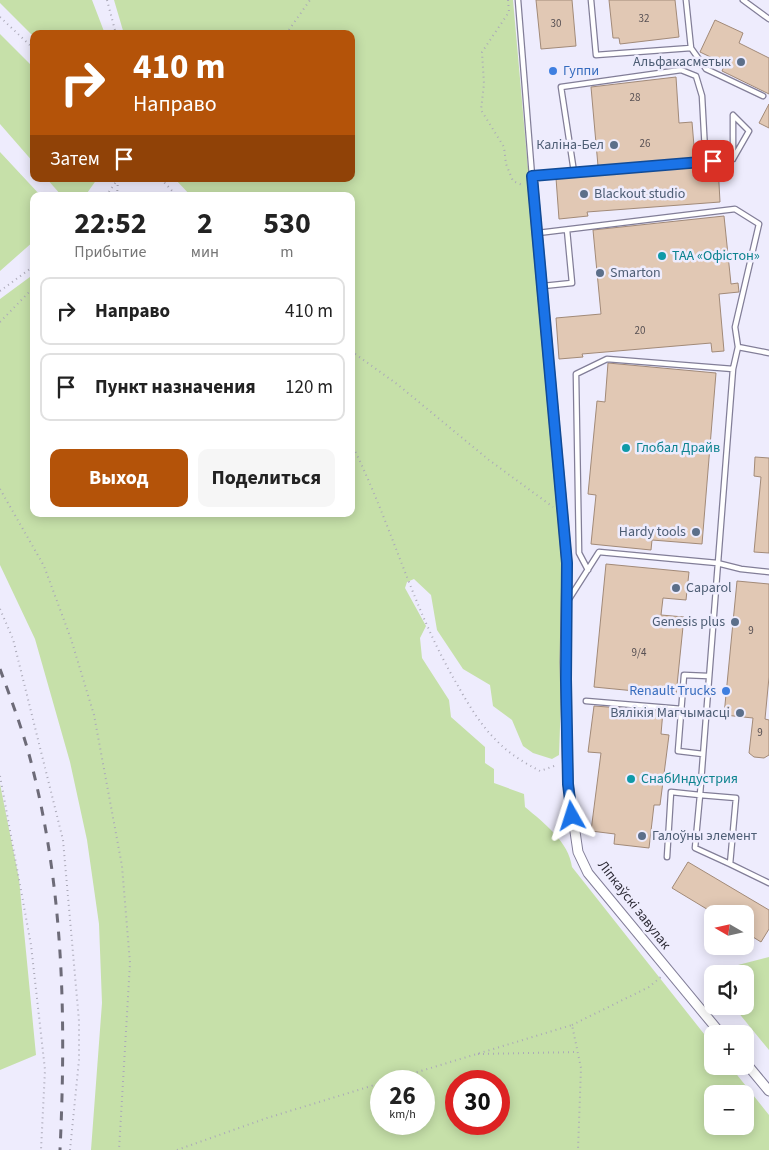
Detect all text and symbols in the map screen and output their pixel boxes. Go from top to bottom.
house number: 32 [639,11,649,26]
house number: 30 [551,16,561,31]
text: 410 m [133,42,225,92]
icon: right [50,50,115,115]
place label: Альфакасметык [633,52,731,72]
marker: Альфакасметык [735,56,747,68]
place label: Гуппи [563,61,599,81]
marker: Гуппи [547,65,559,77]
text: Направо [133,88,217,120]
house number: 28 [630,90,641,105]
place label: Каліна-Бел [536,135,604,155]
house number: 26 [640,136,651,151]
marker: Каліна-Бел [608,139,620,151]
pin [692,140,734,182]
icon: arrive [110,145,138,173]
text: Затем [50,146,100,173]
icon: arrive [699,147,727,175]
place label: Blackout studio [594,184,685,204]
marker: Blackout studio [578,188,590,200]
text: 22:52 [74,202,147,245]
text: 2 [197,202,213,245]
text: 530 [263,202,311,245]
text: Прибытие [74,241,146,263]
text: мин [191,241,219,263]
text: m [280,241,294,263]
place label: ТАА «Офістон» [672,246,760,266]
marker: ТАА «Офістон» [656,250,668,262]
place label: Smarton [610,263,661,283]
marker: Smarton [594,267,606,279]
icon: right [52,297,80,325]
text: Направо [95,298,170,325]
text: 410 m [285,298,333,325]
house number: 20 [635,323,645,338]
icon: arrive [52,373,80,401]
text: Пункт назначения [95,374,256,401]
text: 120 m [285,374,333,401]
place label: Глобал Драйв [636,438,720,458]
marker: Глобал Драйв [620,442,632,454]
button: Выход [50,449,188,507]
button: Поделиться [198,449,335,507]
place label: Hardy tools [619,522,686,542]
marker: Hardy tools [690,526,702,538]
place label: Caparol [686,578,732,598]
marker: Caparol [670,582,682,594]
place label: Genesis plus [652,612,725,632]
marker: Genesis plus [729,616,741,628]
house number: 9 [748,623,754,638]
house number: 9/4 [632,645,647,660]
place label: Renault Trucks [629,681,716,701]
marker: Renault Trucks [720,685,732,697]
place label: Вялікія Магчымасці [610,703,730,723]
marker: Вялікія Магчымасці [734,707,746,719]
house number: 9 [757,725,763,740]
place label: СнабИндустрия [641,769,738,789]
marker: СнабИндустрия [625,773,637,785]
position arrow [545,789,597,841]
place label: Галоўны элемент [652,826,758,846]
marker: Галоўны элемент [636,830,648,842]
street label: Ліпкаўскі завулак [593,856,675,954]
north arrow [704,905,754,955]
map controls [704,905,754,1135]
button: sound [704,965,754,1015]
button: + [704,1025,754,1075]
speed limit sign: 30 [445,1070,510,1135]
text: 26 [389,1078,416,1114]
button: − [704,1085,754,1135]
text: km/h [389,1106,416,1123]

